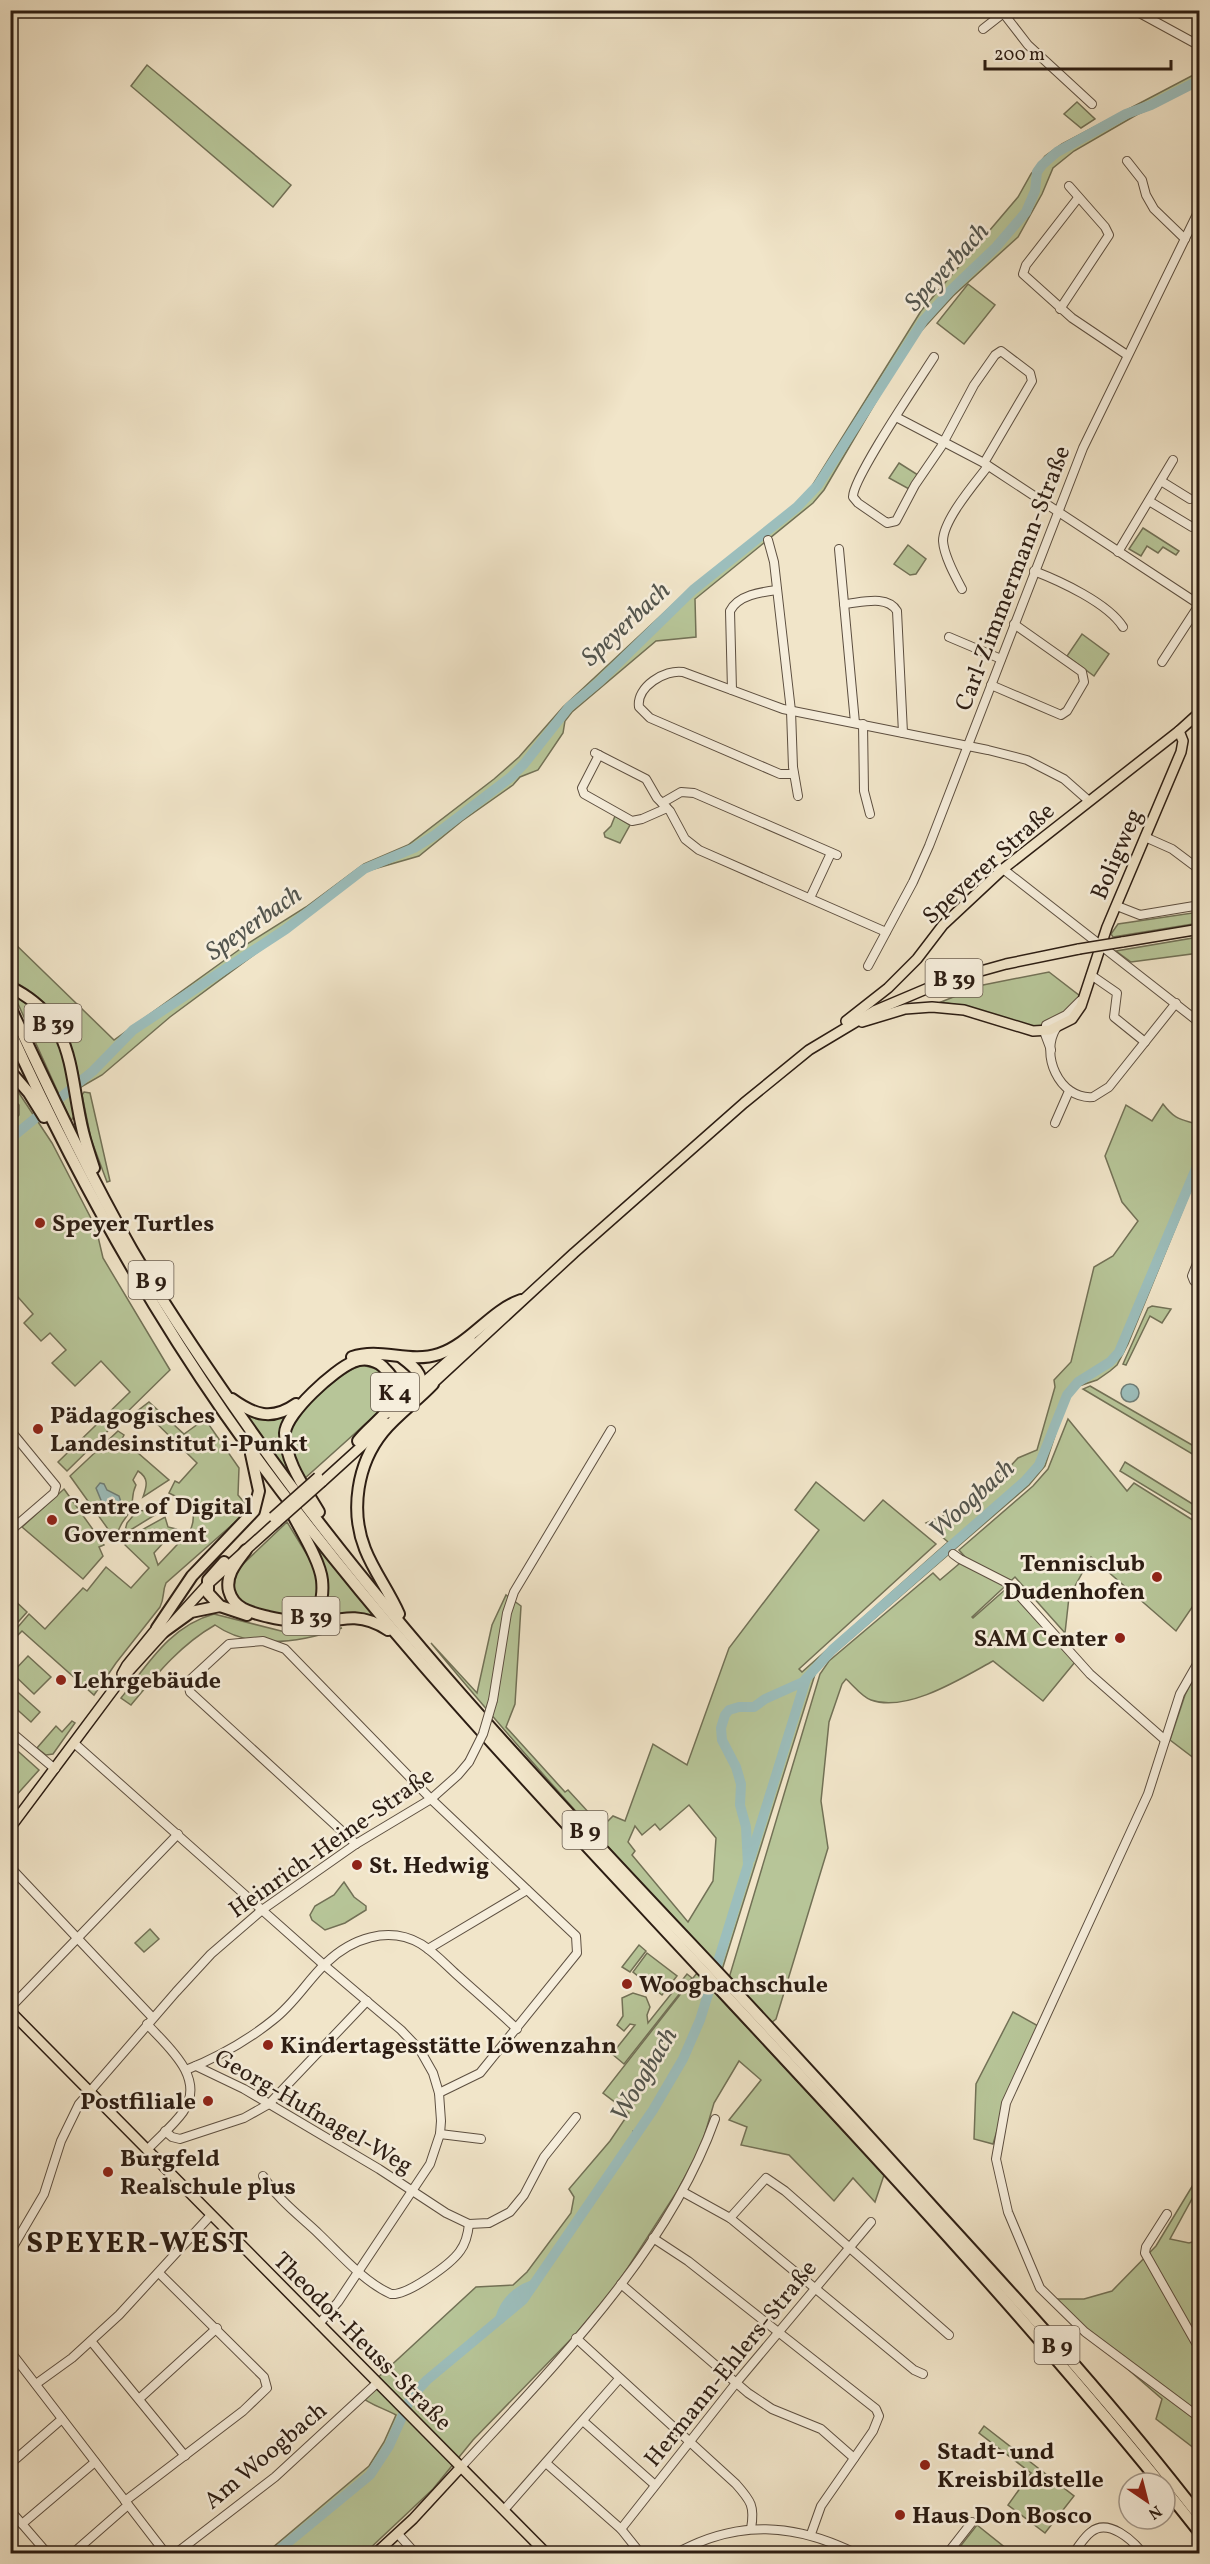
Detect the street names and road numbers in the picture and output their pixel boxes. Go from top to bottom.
street label: Carl-Zimmermann-Straße [948,441,1080,716]
street label: Speyerer Straße [916,796,1063,933]
street label: Boligweg [1083,804,1152,906]
road number: B 39 [926,959,982,997]
road number: B 39 [25,1004,82,1042]
road number: B 9 [128,1261,174,1299]
road number: K 4 [371,1373,419,1411]
road number: B 39 [282,1597,340,1635]
street label: Heinrich-Heine-Straße [223,1760,442,1928]
road number: B 9 [562,1811,608,1849]
street label: Georg-Hufnagel-Weg [207,2042,419,2184]
street label: Theodor-Heuss-Straße [264,2245,459,2440]
street label: Hermann-Ehlers-Straße [637,2253,826,2475]
road number: B 9 [1034,2326,1080,2364]
street label: Am Woogbach [197,2395,335,2518]

